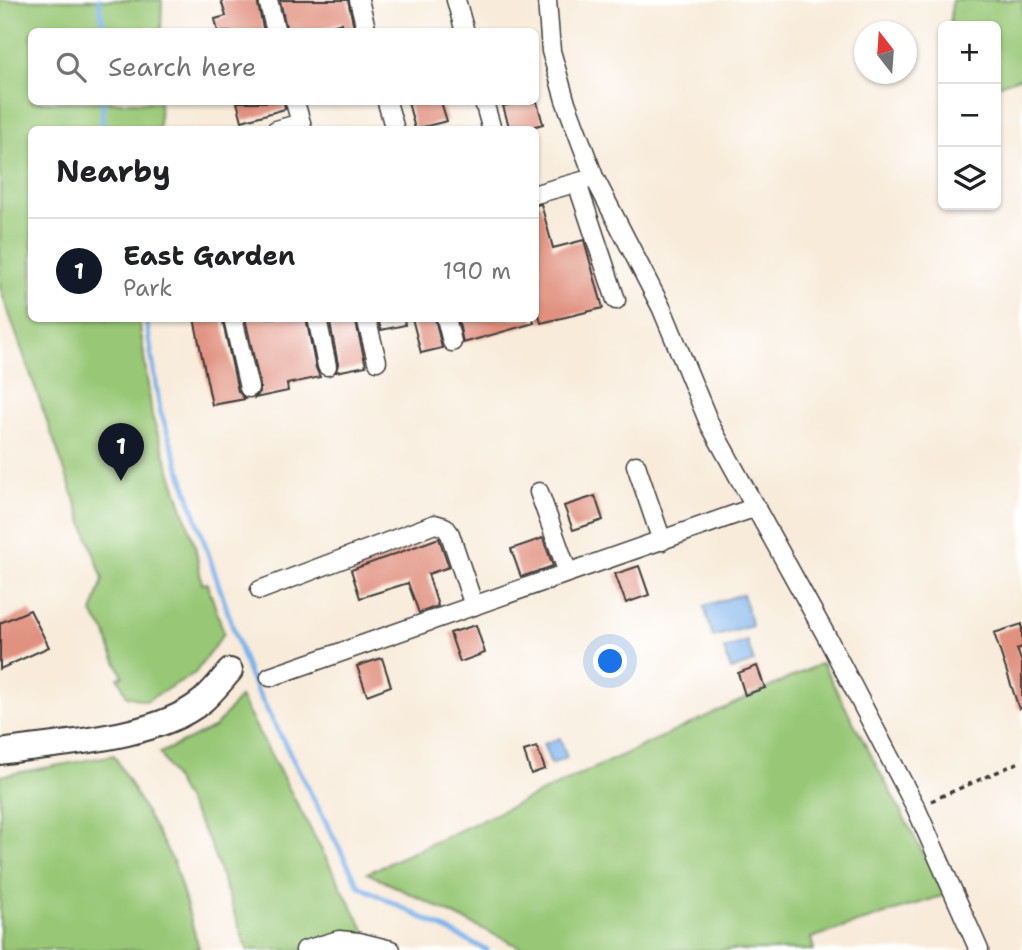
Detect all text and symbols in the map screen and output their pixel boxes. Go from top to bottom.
north arrow [854,21,917,84]
map controls [938,21,1001,210]
button: + [938,21,1001,84]
search box [28,28,539,105]
icon: search [52,48,90,86]
text: Search here [108,49,257,84]
button: − [938,84,1001,147]
button: layers [938,147,1001,210]
text: Nearby [56,151,171,192]
text: East Garden [123,238,295,273]
text: 1 [74,256,84,286]
text: 190 m [443,256,511,286]
text: Park [123,273,172,303]
pin: 1 [98,423,144,481]
your location [593,644,627,678]

